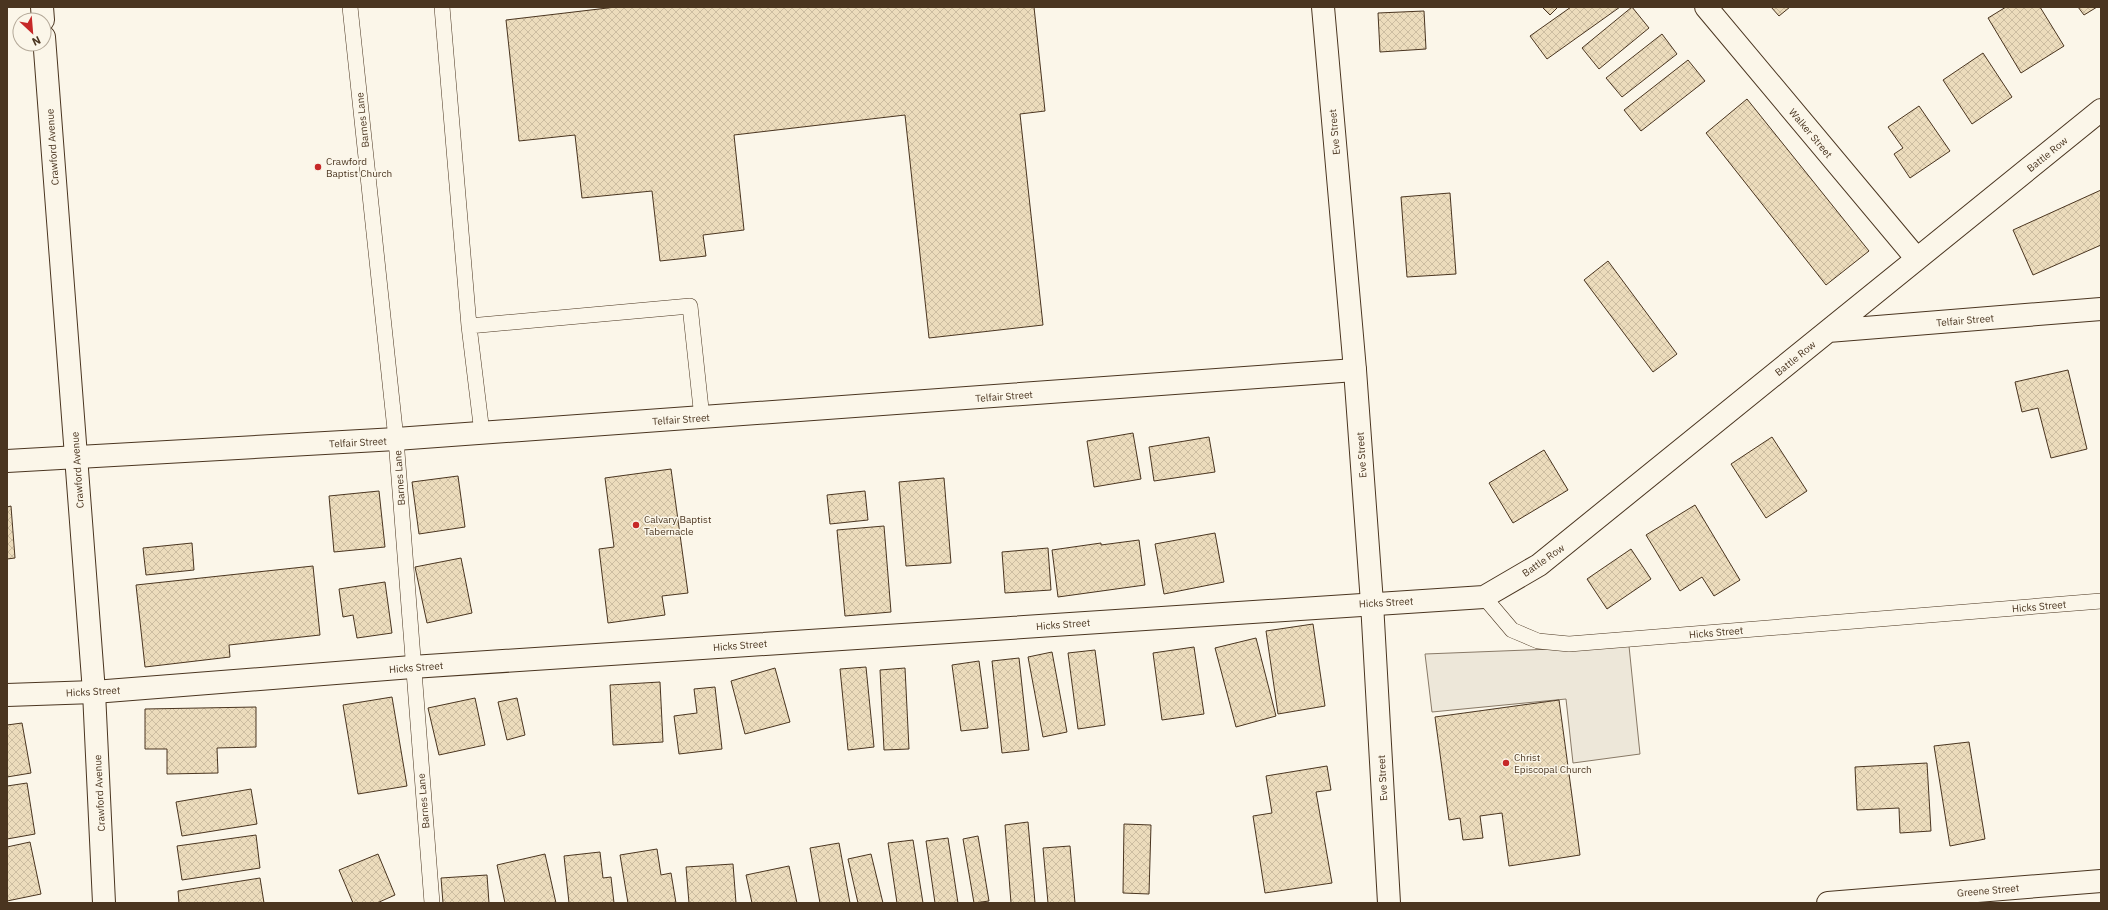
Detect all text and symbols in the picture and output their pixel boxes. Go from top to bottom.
north arrow [12,12,52,52]
text: N [30,33,43,49]
street label: Barnes Lane [353,91,372,148]
street label: Walker Street [1786,106,1835,161]
street label: Crawford Avenue [43,108,62,186]
street label: Eve Street [1326,108,1343,155]
street label: Battle Row [2024,134,2071,175]
place label: Crawford Baptist Church [326,155,392,180]
marker: Crawford Baptist Church [313,162,323,172]
street label: Telfair Street [1936,311,1995,329]
street label: Battle Row [1772,338,1819,379]
street label: Telfair Street [975,388,1034,405]
street label: Telfair Street [652,411,711,428]
street label: Crawford Avenue [68,431,87,509]
street label: Eve Street [1353,431,1370,478]
street label: Telfair Street [329,434,388,451]
street label: Barnes Lane [391,449,408,506]
place label: Calvary Baptist Tabernacle [644,513,712,538]
marker: Calvary Baptist Tabernacle [631,520,641,530]
street label: Battle Row [1520,541,1567,580]
street label: Hicks Street [1359,595,1414,610]
street label: Hicks Street [2011,598,2067,615]
street label: Hicks Street [1035,616,1091,633]
street label: Hicks Street [1688,624,1744,641]
street label: Hicks Street [712,637,768,654]
street label: Hicks Street [388,659,444,676]
street label: Hicks Street [66,684,121,699]
place label: Christ Episcopal Church [1514,751,1592,776]
street label: Crawford Avenue [91,754,108,832]
street label: Eve Street [1375,754,1390,801]
marker: Christ Episcopal Church [1501,758,1511,768]
street label: Barnes Lane [415,772,432,829]
street label: Greene Street [1956,881,2020,900]

